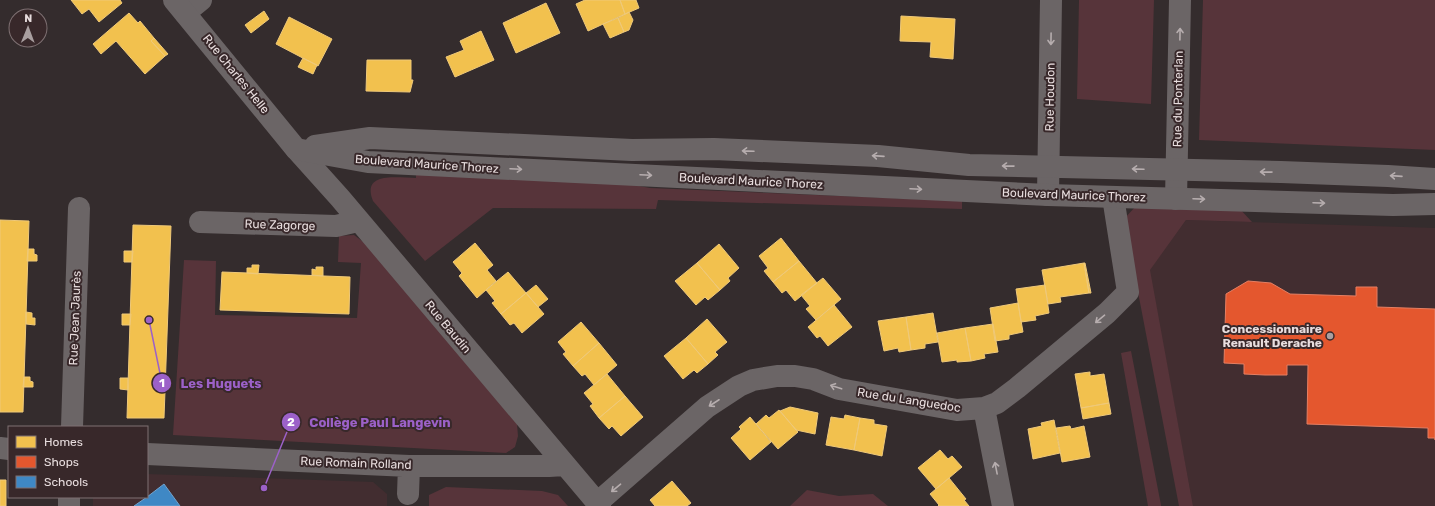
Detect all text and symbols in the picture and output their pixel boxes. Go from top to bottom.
north arrow [8,8,48,48]
text: N [24,12,32,25]
one-way arrow [1176,28,1184,41]
street label: Rue Charles Helle [200,32,272,117]
one-way arrow [1047,32,1055,45]
street label: Rue du Ponterlan [1170,51,1186,147]
street label: Rue Houdon [1042,63,1058,131]
one-way arrow [742,147,755,154]
street label: Boulevard Maurice Thorez [355,152,499,176]
one-way arrow [872,152,885,159]
one-way arrow [1002,162,1015,169]
one-way arrow [509,165,522,173]
one-way arrow [1132,165,1145,173]
one-way arrow [1260,168,1273,176]
street label: Boulevard Maurice Thorez [679,170,823,192]
one-way arrow [639,172,652,179]
one-way arrow [1390,173,1403,180]
one-way arrow [909,185,922,192]
street label: Boulevard Maurice Thorez [1002,185,1146,205]
one-way arrow [1192,196,1205,203]
one-way arrow [1312,199,1325,206]
street label: Rue Zagorge [244,217,316,233]
street label: Rue Jean Jaurès [66,270,84,366]
street label: Rue Baudin [422,298,474,356]
one-way arrow [1095,314,1106,323]
place label: Concessionnaire Renault Derache [1222,322,1322,350]
marker: Concessionnaire Renault Derache [1325,331,1335,341]
callout: Les Huguets [152,371,269,396]
text: 1 [159,376,165,390]
text: Les Huguets [181,376,261,391]
one-way arrow [829,383,842,390]
street label: Rue du Languedoc [856,385,962,415]
one-way arrow [708,399,720,407]
callout: Collège Paul Langevin [281,410,459,435]
text: 2 [287,415,295,429]
text: Collège Paul Langevin [309,415,451,430]
legend [8,426,148,498]
text: Homes [44,435,83,449]
street label: Rue Romain Rolland [300,454,412,472]
text: Shops [44,455,79,469]
one-way arrow [991,462,999,475]
text: Schools [44,475,88,489]
one-way arrow [610,483,621,492]

